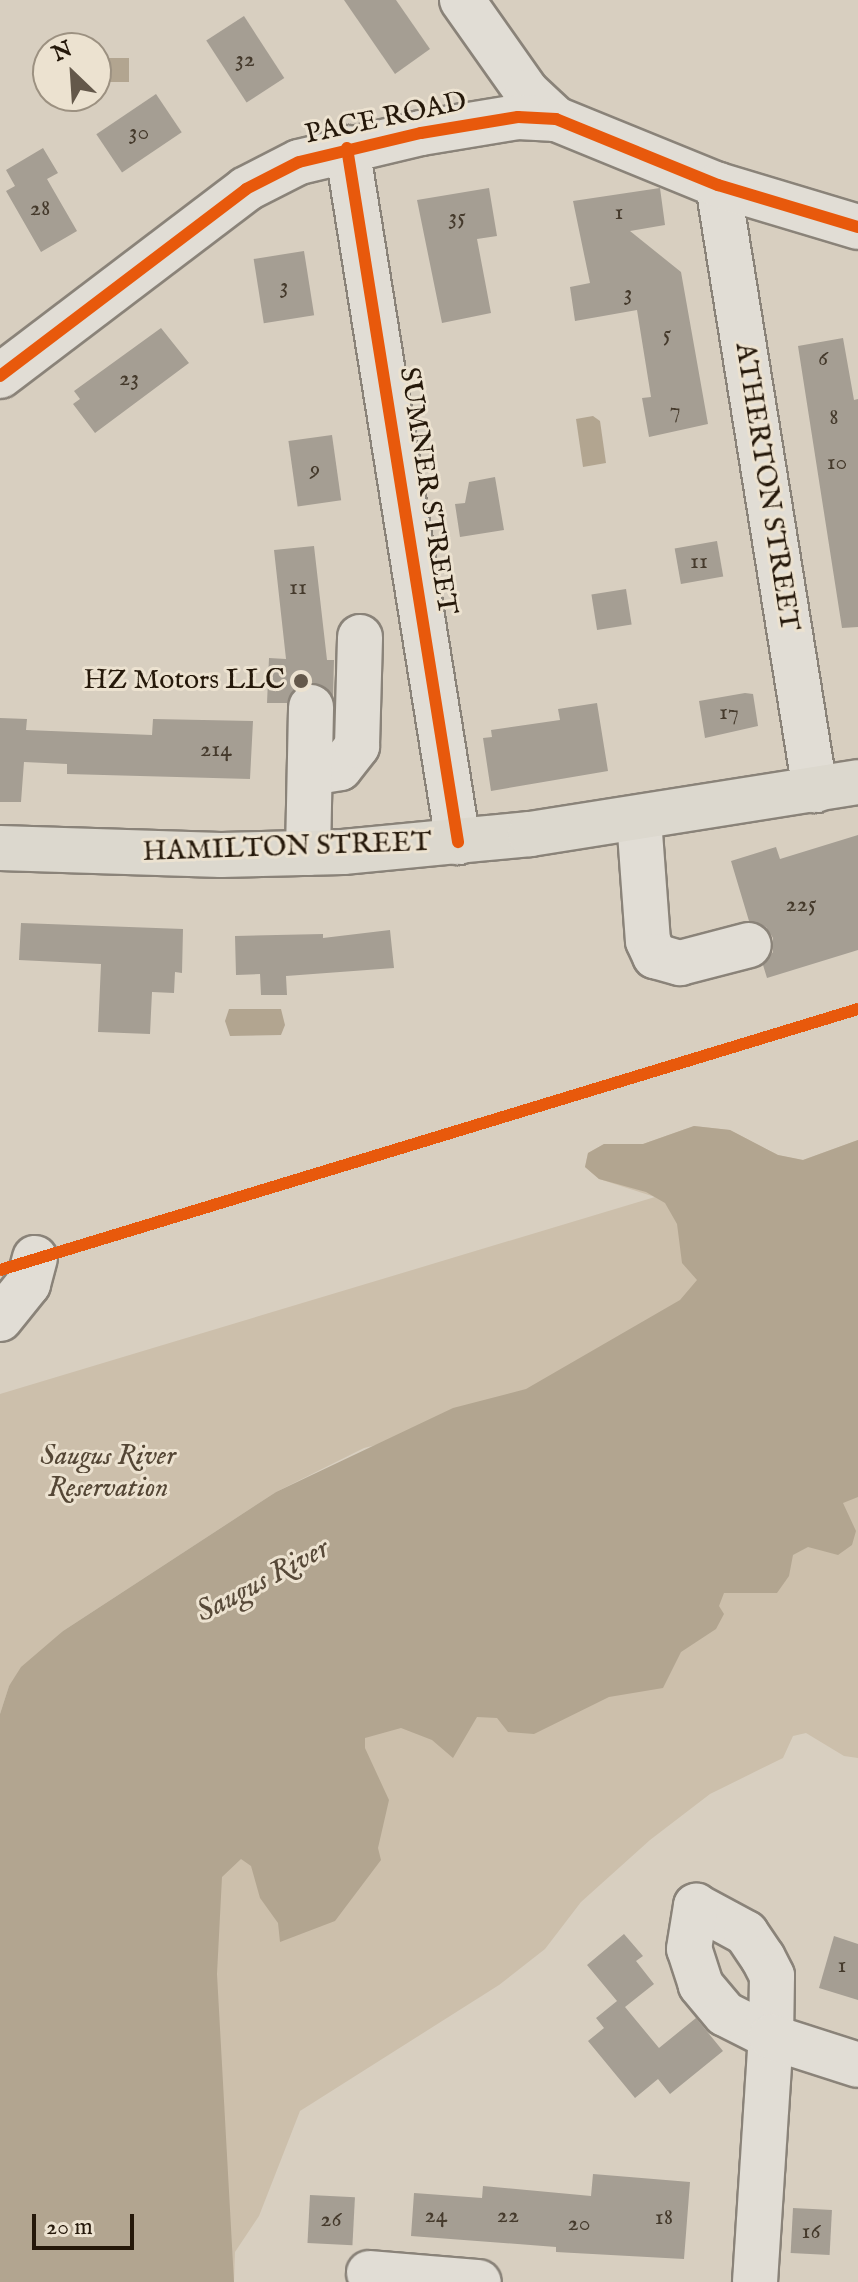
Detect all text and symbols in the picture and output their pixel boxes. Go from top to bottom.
north arrow [32,32,112,112]
text: N [48,35,77,69]
house number: 32 [235,46,255,74]
street label: PACE ROAD [302,85,470,153]
house number: 30 [129,119,149,147]
house number: 28 [30,195,50,223]
house number: 1 [615,199,623,227]
house number: 35 [448,204,466,232]
house number: 3 [280,273,288,301]
house number: 3 [624,280,632,308]
house number: 5 [663,321,671,349]
street label: ATHERTON STREET [727,340,805,634]
house number: 6 [818,345,828,373]
house number: 23 [119,365,139,393]
street label: SUMNER STREET [391,365,463,617]
house number: 7 [669,397,681,425]
house number: 8 [829,404,839,432]
house number: 10 [827,449,847,477]
house number: 9 [310,456,320,484]
house number: 11 [690,548,708,576]
house number: 11 [289,574,307,602]
place label: HZ Motors LLC [83,664,285,698]
marker: HZ Motors LLC [292,672,310,690]
house number: 17 [719,699,739,727]
house number: 214 [200,736,232,764]
street label: HAMILTON STREET [142,826,432,870]
house number: 225 [785,891,817,919]
park label: Saugus River Reservation [40,1440,176,1506]
water label: Saugus River [191,1531,335,1631]
house number: 1 [838,1952,846,1980]
scale bar [36,2198,138,2248]
house number: 24 [424,2202,448,2230]
house number: 22 [497,2202,519,2230]
house number: 18 [655,2204,673,2232]
house number: 26 [320,2206,342,2234]
house number: 20 [567,2210,591,2238]
text: 20 m [46,2212,93,2243]
house number: 16 [801,2218,821,2246]

